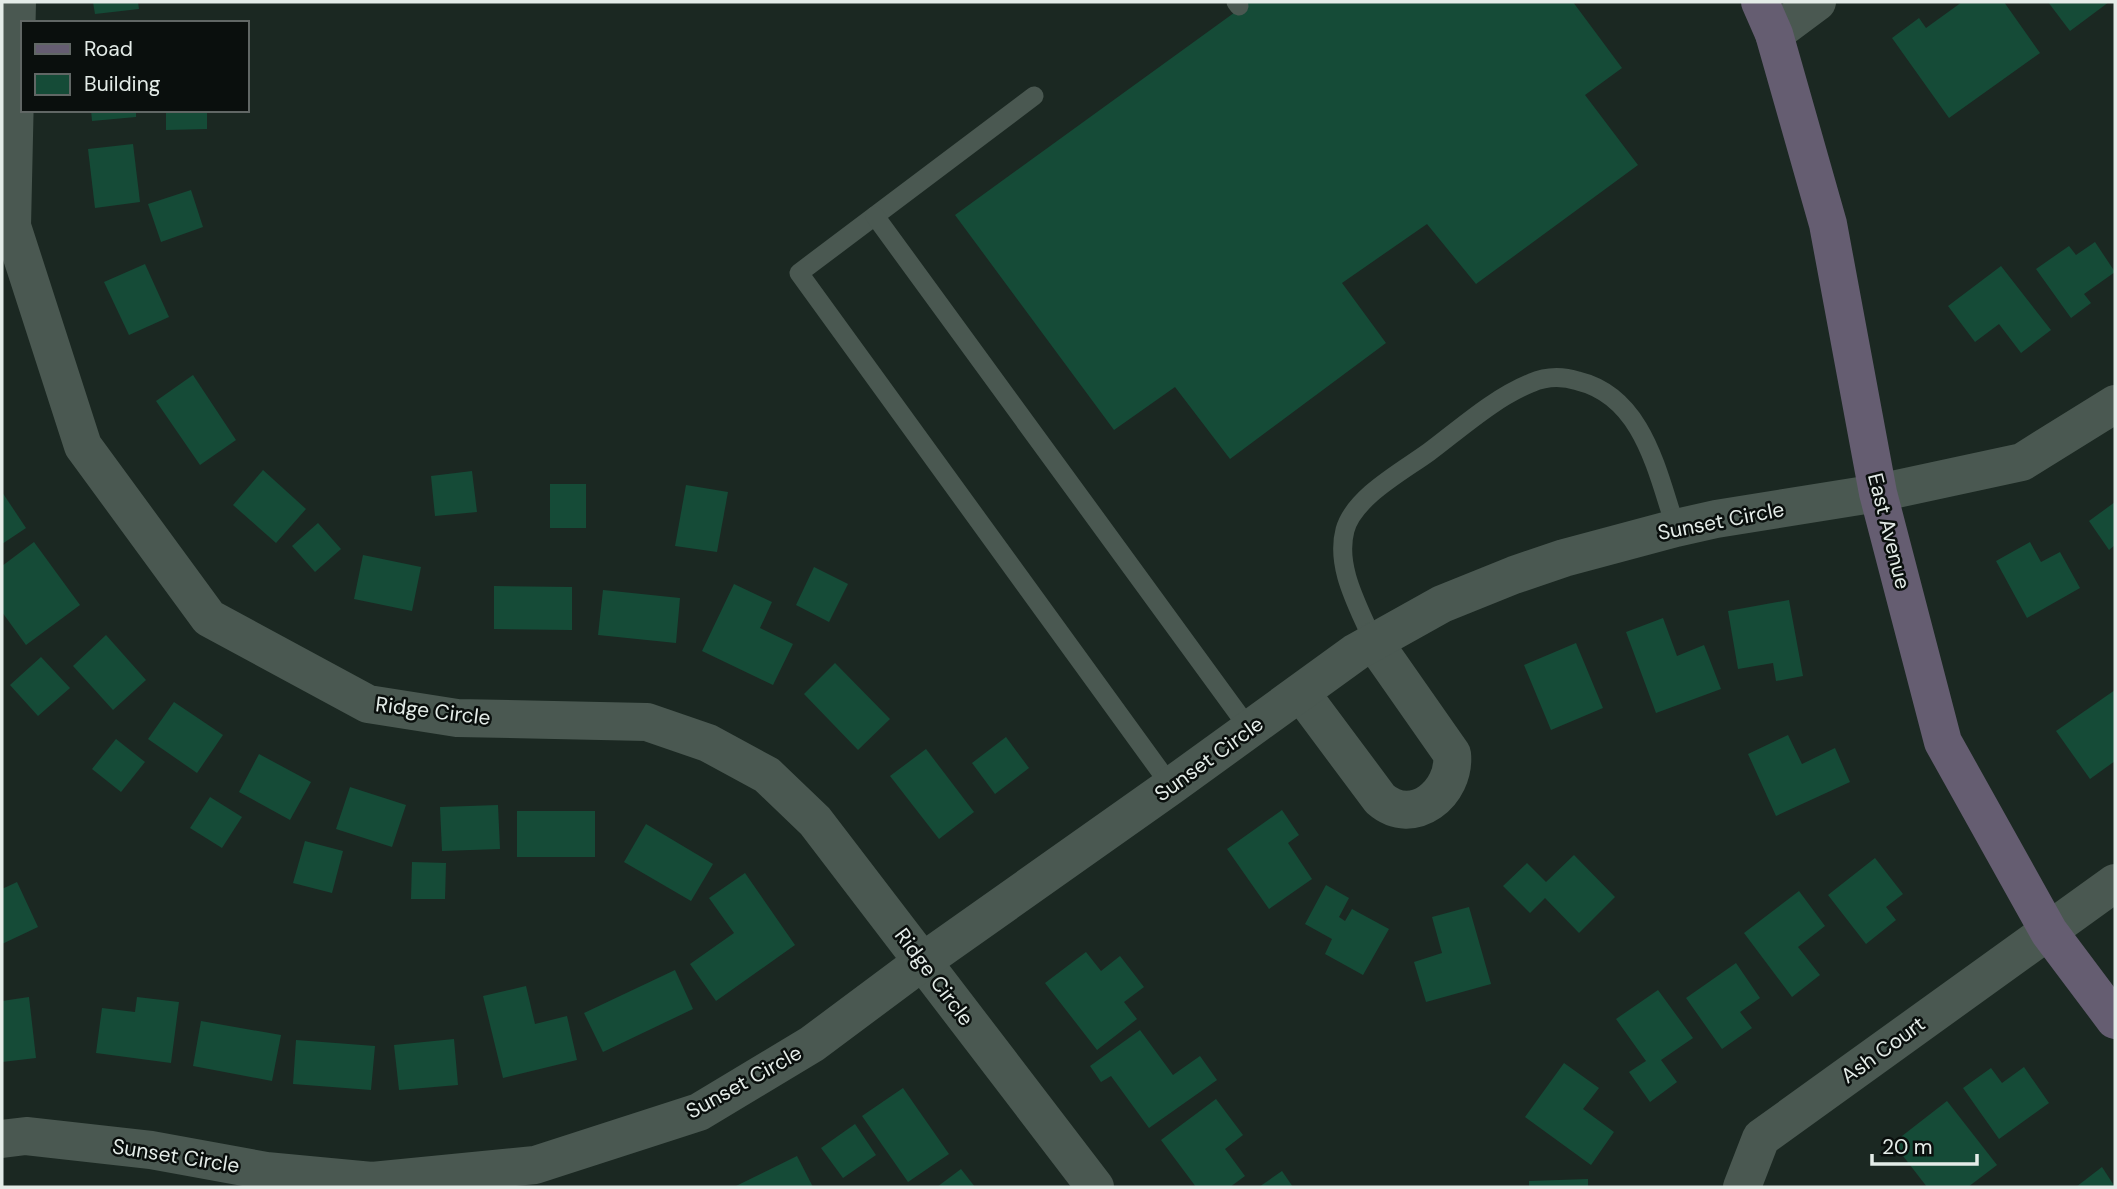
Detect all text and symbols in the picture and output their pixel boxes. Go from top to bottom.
legend [21,21,248,112]
text: Road [84,35,133,63]
text: Building [84,70,161,98]
street label: East Avenue [1861,470,1917,592]
street label: Sunset Circle [1655,495,1787,547]
street label: Ridge Circle [374,690,492,732]
street label: Sunset Circle [1149,710,1269,808]
street label: Ridge Circle [888,922,980,1032]
street label: Ash Court [1835,1010,1931,1090]
street label: Sunset Circle [681,1039,807,1125]
scale bar [1872,1122,1977,1166]
street label: Sunset Circle [110,1132,242,1180]
text: 20 m [1882,1133,1933,1161]

